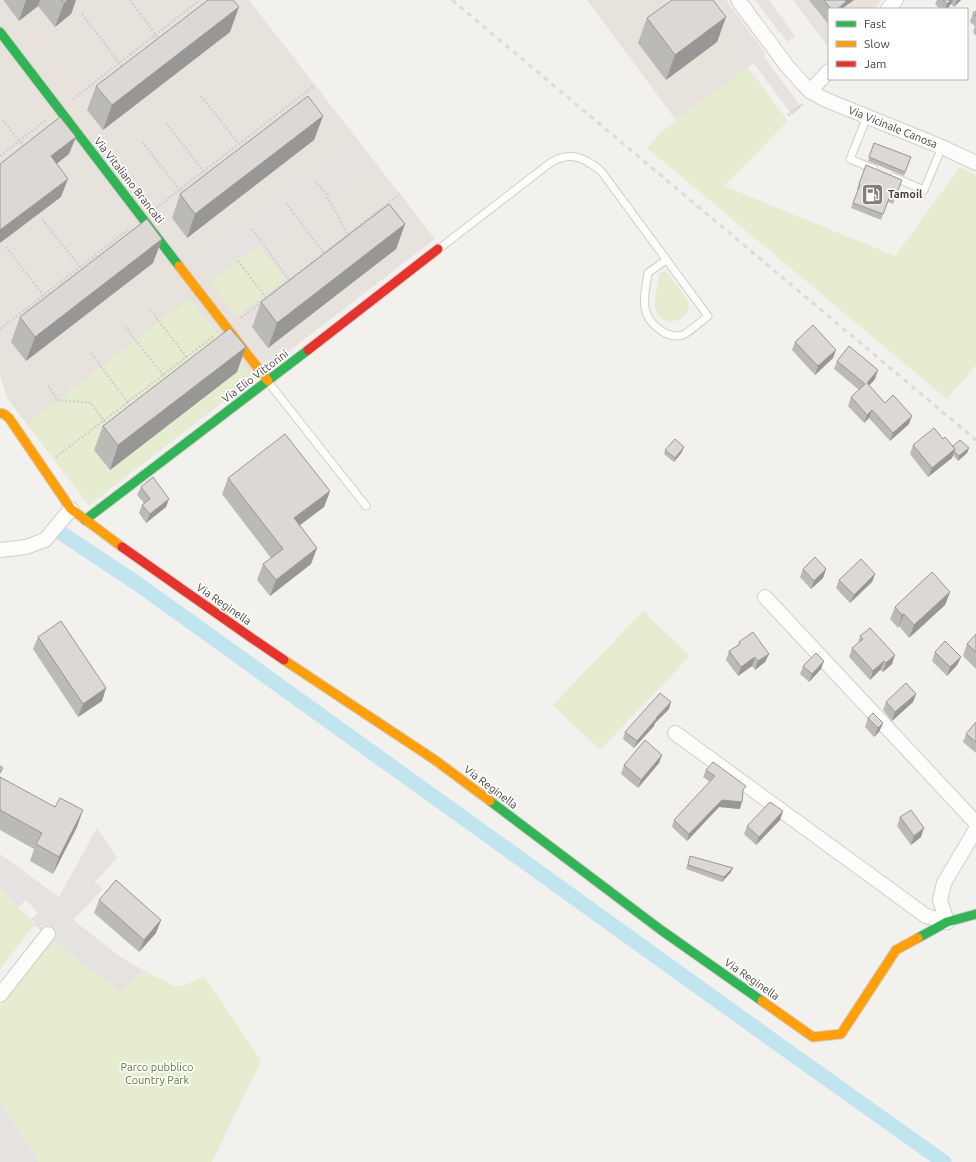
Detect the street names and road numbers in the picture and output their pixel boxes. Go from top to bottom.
street label: Via Vicinale Canosa [847,104,939,150]
street label: Via Vitaliano Brancati [92,135,166,225]
street label: Via Elio Vittorini [220,347,290,405]
street label: Via Reginella [194,581,254,627]
street label: Via Reginella [462,763,520,811]
street label: Via Reginella [722,956,782,1002]

